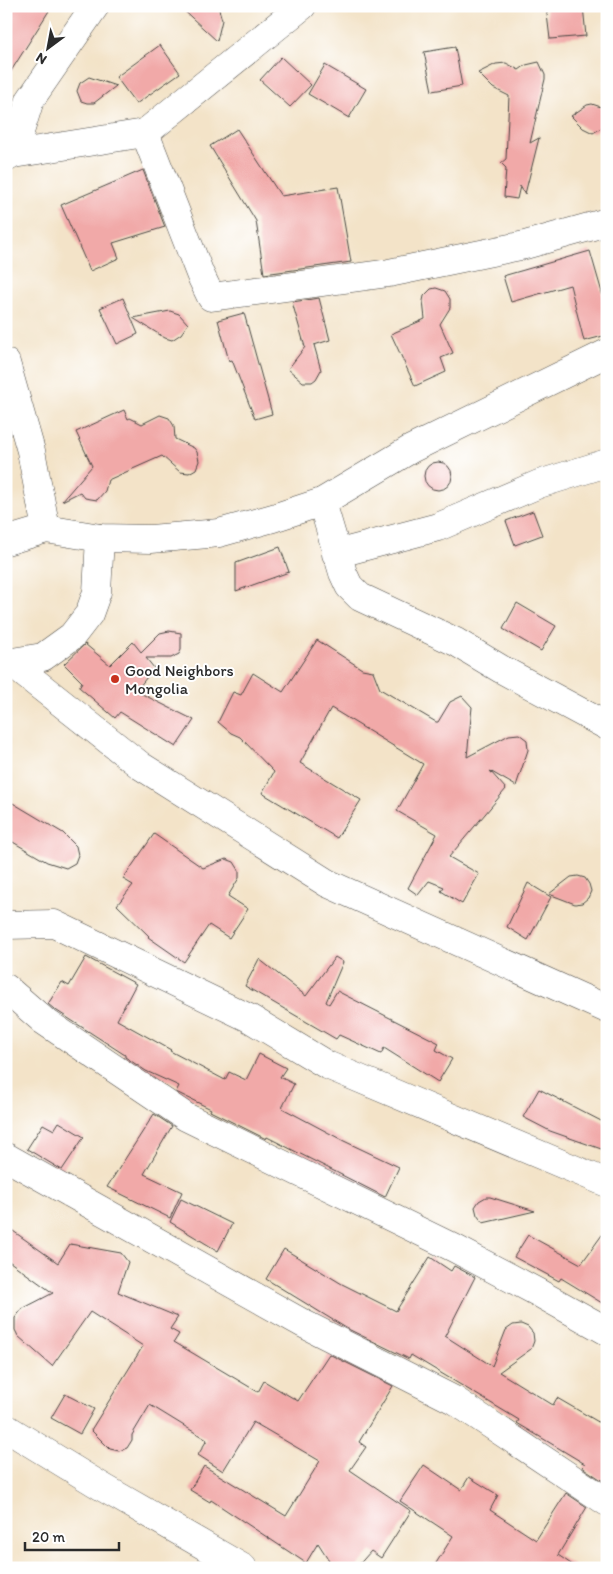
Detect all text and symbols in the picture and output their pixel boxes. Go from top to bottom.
north arrow [22,22,72,72]
text: N [33,49,50,68]
place label: Good Neighbors Mongolia [125,661,234,698]
marker: Good Neighbors Mongolia [109,673,121,685]
scale bar [25,1519,119,1551]
text: 20 m [32,1528,66,1546]

